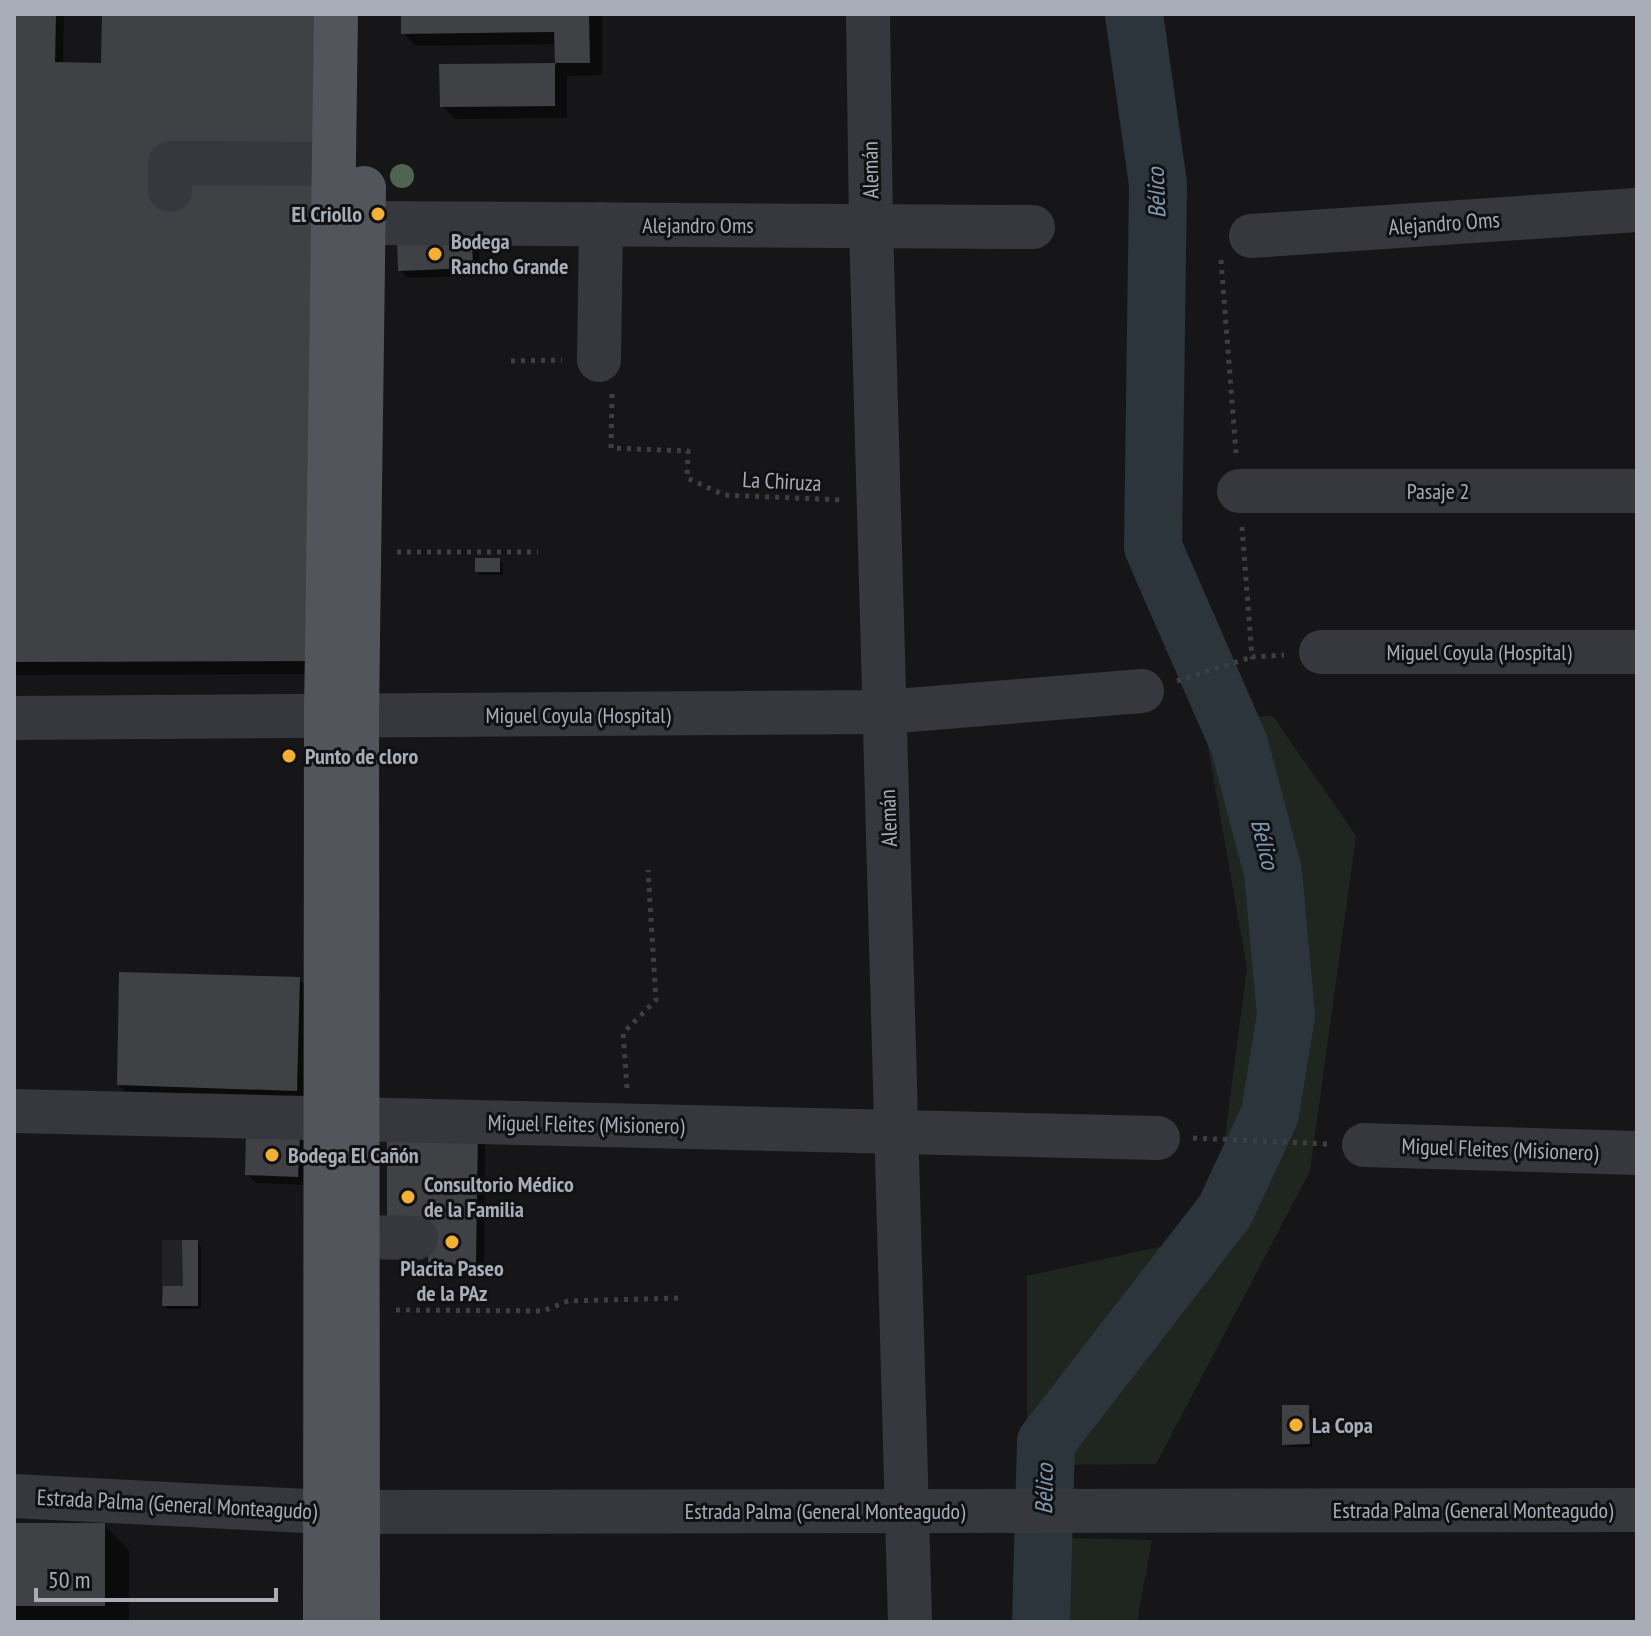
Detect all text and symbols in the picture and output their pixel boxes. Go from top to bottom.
street label: Alemán [856,141,884,199]
water label: Bélico [1140,166,1172,219]
place label: El Criollo [291,200,362,228]
marker: El Criollo [369,205,387,223]
street label: Alejandro Oms [1387,205,1501,241]
street label: Alejandro Oms [642,211,754,239]
place label: Bodega Rancho Grande [451,227,568,280]
marker: Bodega Rancho Grande [426,245,444,263]
street label: La Chiruza [742,465,822,497]
street label: Pasaje 2 [1407,477,1469,505]
street label: Miguel Coyula (Hospital) [1386,638,1572,666]
street label: Miguel Coyula (Hospital) [485,701,671,729]
place label: Punto de cloro [305,742,418,770]
marker: Punto de cloro [280,747,298,765]
street label: Alemán [873,789,903,847]
water label: Bélico [1244,816,1287,874]
street label: Miguel Fleites (Misionero) [487,1108,686,1140]
street label: Miguel Fleites (Misionero) [1401,1132,1600,1166]
place label: Bodega El Cañón [288,1141,419,1169]
marker: Bodega El Cañón [263,1146,281,1164]
place label: Consultorio Médico de la Familia [424,1170,574,1223]
marker: Consultorio Médico de la Familia [399,1188,417,1206]
marker: Placita Paseo de la PAz [443,1233,461,1251]
place label: Placita Paseo de la PAz [400,1254,504,1307]
place label: La Copa [1312,1411,1373,1439]
marker: La Copa [1287,1416,1305,1434]
water label: Bélico [1028,1462,1060,1515]
street label: Estrada Palma (General Monteagudo) [36,1483,319,1525]
street label: Estrada Palma (General Monteagudo) [1333,1496,1614,1524]
street label: Estrada Palma (General Monteagudo) [685,1497,966,1525]
scale bar [36,1552,276,1602]
text: 50 m [48,1564,90,1595]

